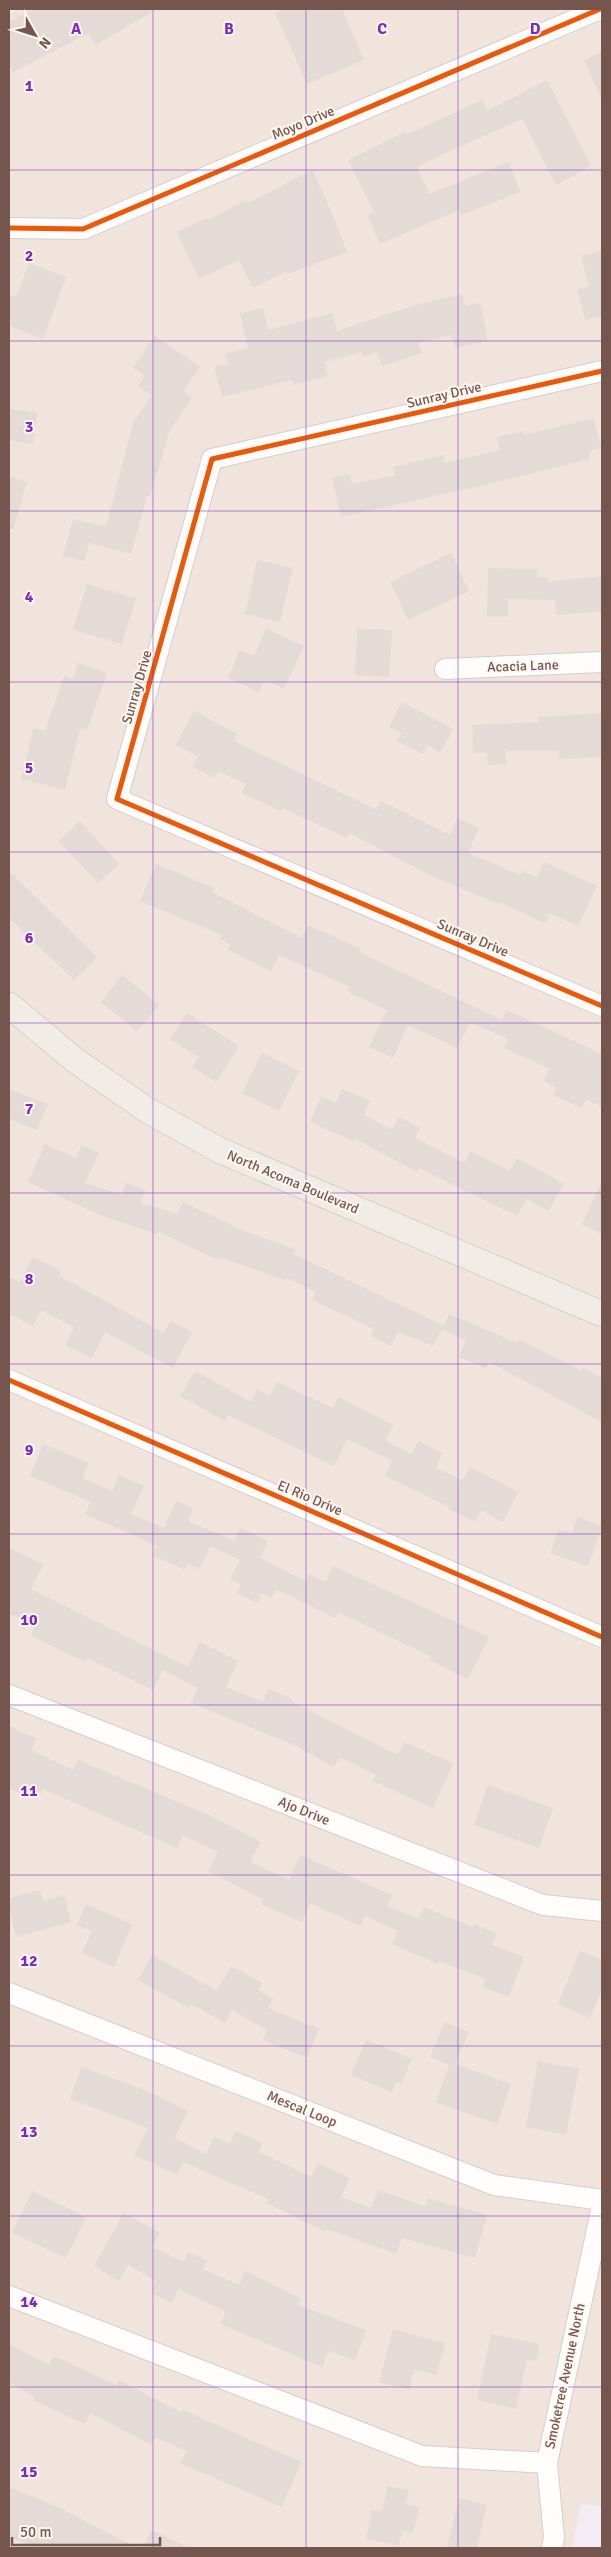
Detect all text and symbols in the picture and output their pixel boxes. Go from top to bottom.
north arrow [10,10,60,60]
text: A [71,19,82,39]
text: B [224,19,234,39]
text: C [377,19,387,39]
text: D [530,19,541,39]
text: N [35,34,54,52]
text: 1 [25,76,34,96]
street label: Moyo Drive [269,102,337,144]
text: 2 [25,246,33,266]
street label: Sunray Drive [405,378,483,412]
text: 3 [25,417,33,437]
text: 4 [25,587,34,607]
street label: Sunray Drive [118,648,156,726]
street label: Acacia Lane [487,656,559,676]
text: 5 [25,758,33,778]
street label: Sunray Drive [435,915,511,961]
text: 6 [25,928,34,948]
text: 7 [25,1099,34,1119]
street label: North Acoma Boulevard [225,1147,361,1217]
text: 8 [25,1269,34,1289]
text: 9 [25,1440,34,1460]
street label: El Rio Drive [275,1477,345,1519]
text: 10 [20,1610,38,1630]
text: 11 [20,1781,38,1801]
street label: Ajo Drive [276,1793,332,1829]
text: 12 [20,1951,38,1971]
street label: Mescal Loop [264,2087,340,2131]
text: 13 [20,2122,38,2142]
text: 14 [20,2292,38,2312]
street label: Smoketree Avenue North [541,2302,589,2450]
text: 15 [20,2462,38,2482]
scale bar [12,2514,160,2546]
text: 50 m [20,2523,51,2541]

